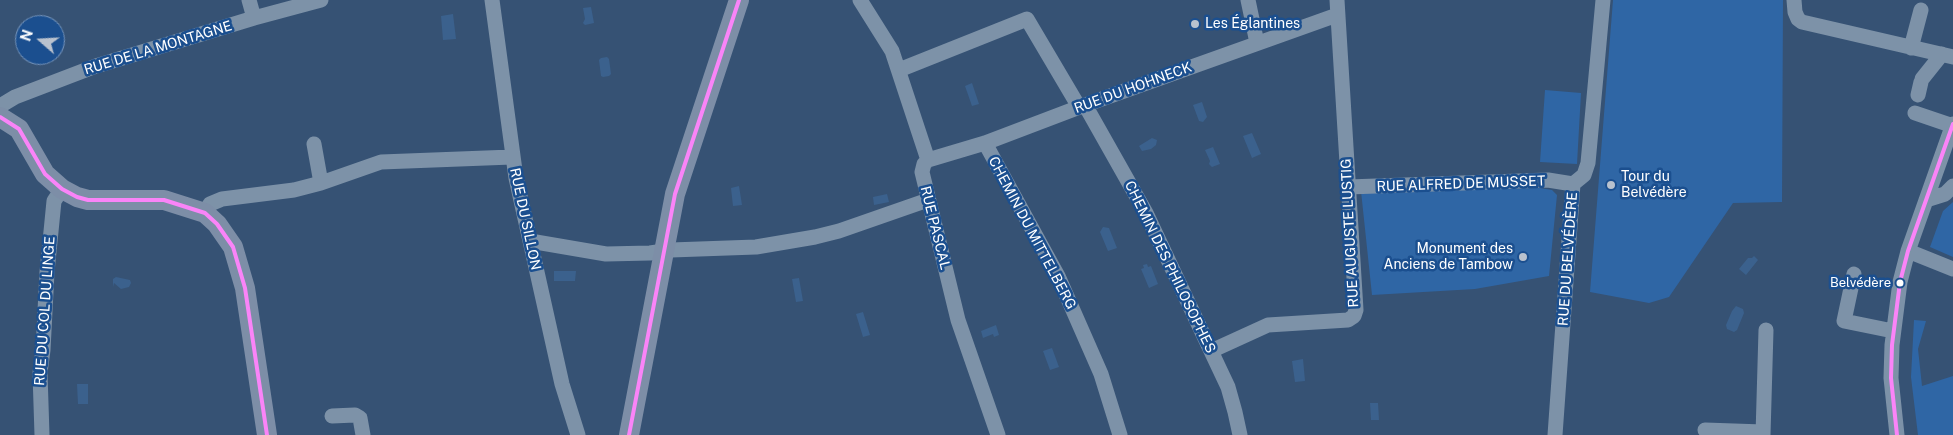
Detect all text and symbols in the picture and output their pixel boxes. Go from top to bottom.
north arrow [15,15,65,65]
place label: Les Églantines [1205,16,1300,32]
street label: RUE DE LA MONTAGNE [82,17,234,79]
marker: Les Églantines [1189,18,1201,30]
text: N [17,28,36,43]
street label: RUE DU HOHNECK [1072,59,1194,117]
street label: CHEMIN DU MITTELBERG [985,154,1079,312]
street label: RUE AUGUSTE LUSTIG [1338,158,1362,308]
street label: RUE DU SILLON [506,166,544,272]
place label: Tour du Belvédère [1621,169,1687,202]
street label: RUE ALFRED DE MUSSET [1376,173,1546,195]
street label: CHEMIN DES PHILOSOPHES [1121,178,1219,356]
marker: Tour du Belvédère [1605,179,1617,191]
street label: RUE PASCAL [916,184,954,272]
street label: RUE DU BELVÉDÈRE [1555,191,1581,327]
street label: RUE DU COL DU LINGE [31,236,59,386]
place label: Monument des Anciens de Tambow [1383,241,1513,274]
marker: Monument des Anciens de Tambow [1517,251,1529,263]
place label: Belvédère [1830,275,1891,291]
marker: Belvédère [1895,278,1905,288]

